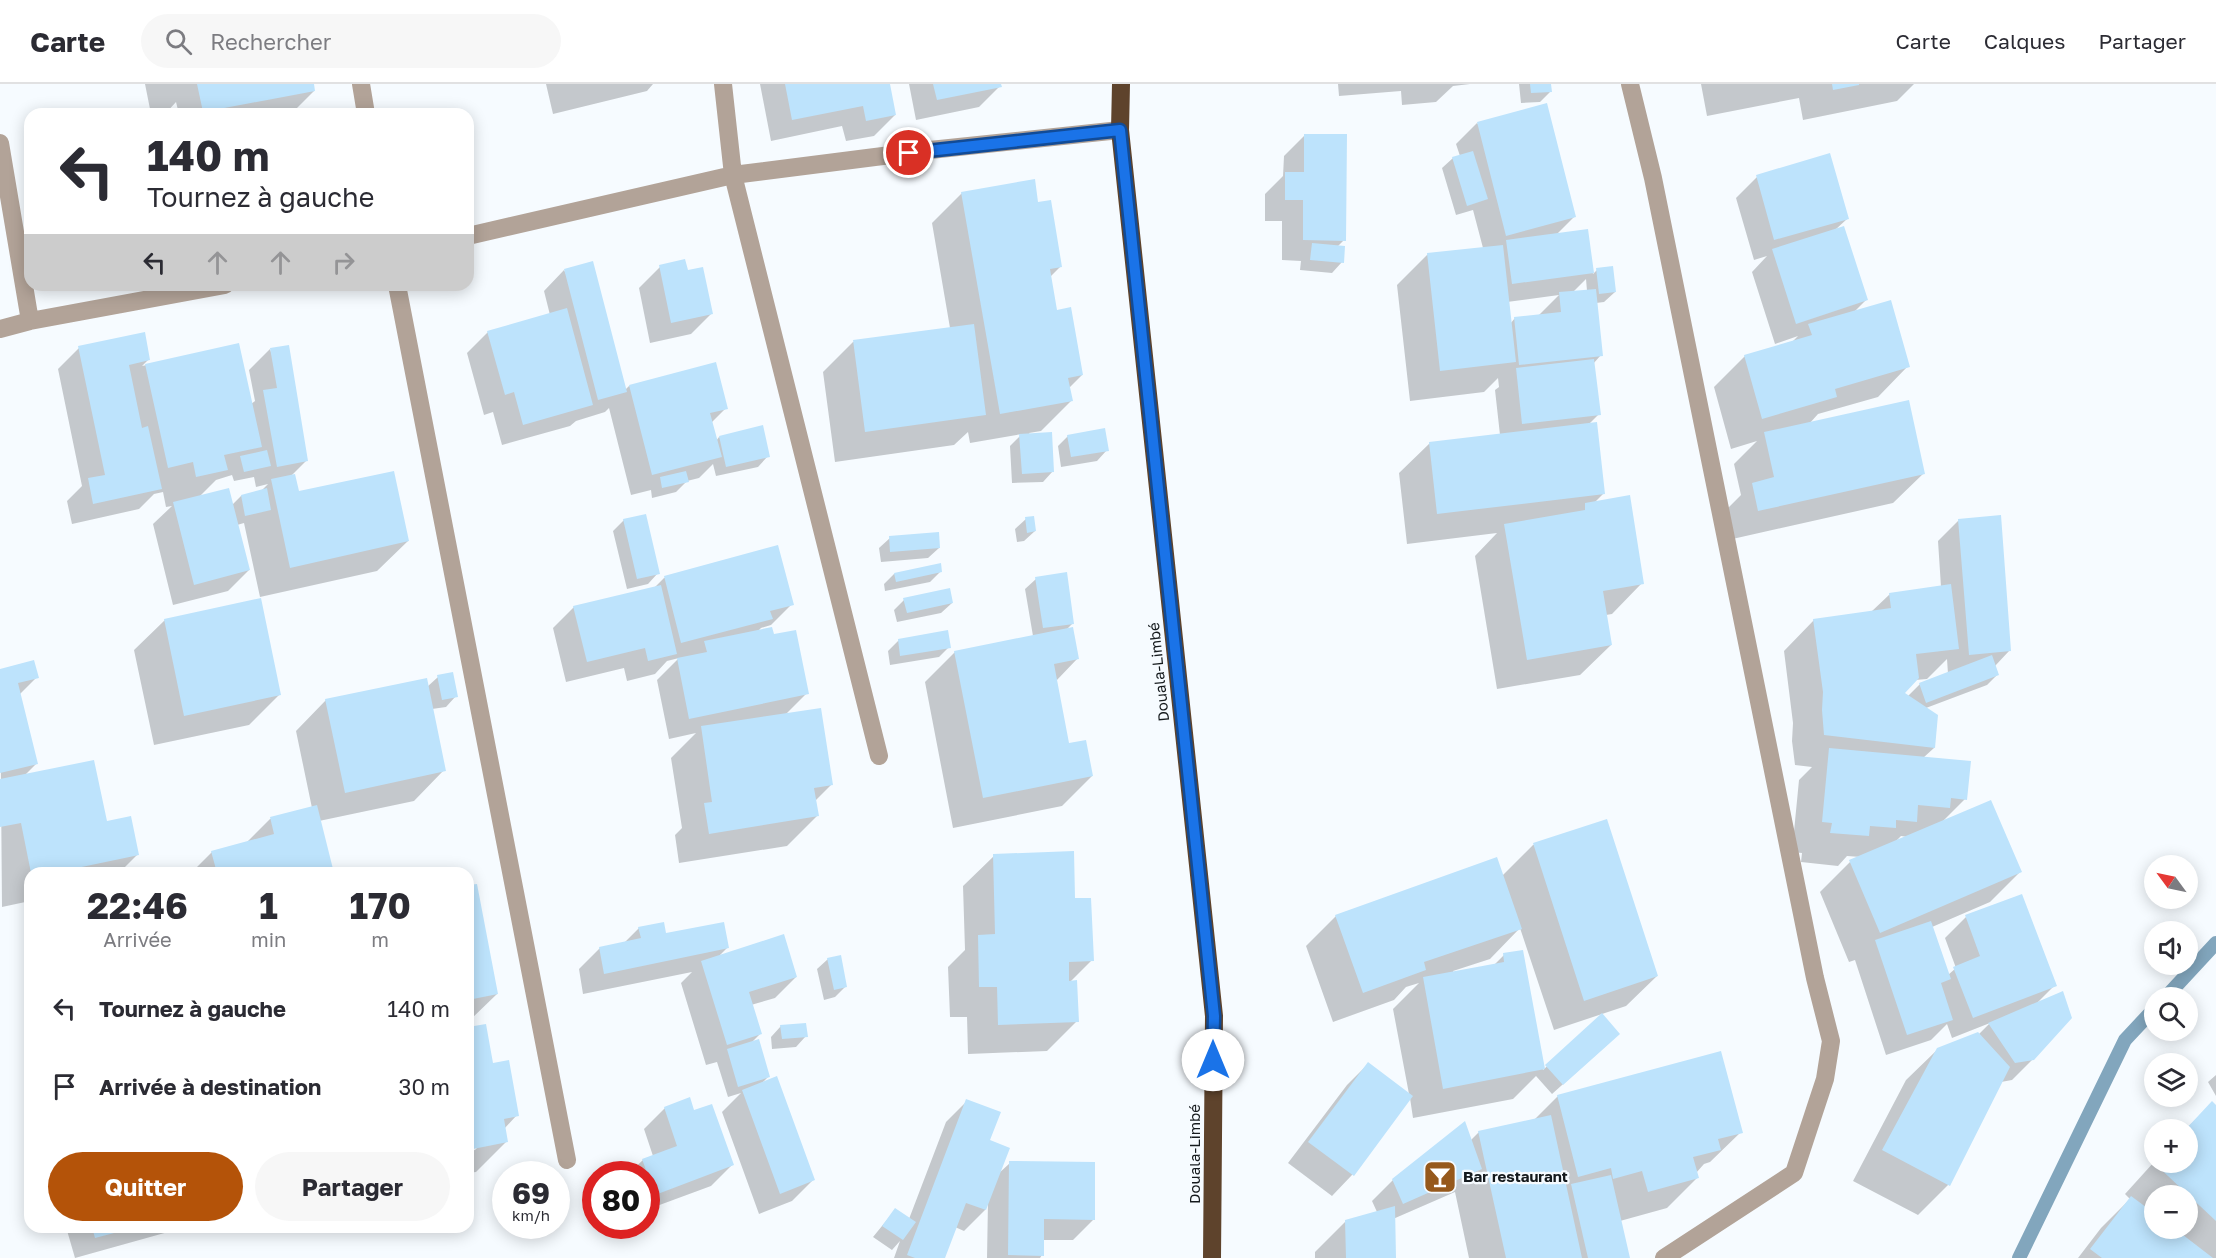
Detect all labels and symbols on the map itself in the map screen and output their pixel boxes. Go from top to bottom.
pin [883,127,934,178]
street label: Douala-Limbé [1144,621,1172,723]
north arrow [2144,855,2198,909]
position arrow [1181,1028,1245,1092]
street label: Douala-Limbé [1185,1104,1203,1204]
bar icon: Bar restaurant [1422,1159,1458,1195]
speed limit sign: 80 [582,1161,660,1239]
place label: Bar restaurant [1463,1167,1568,1185]

